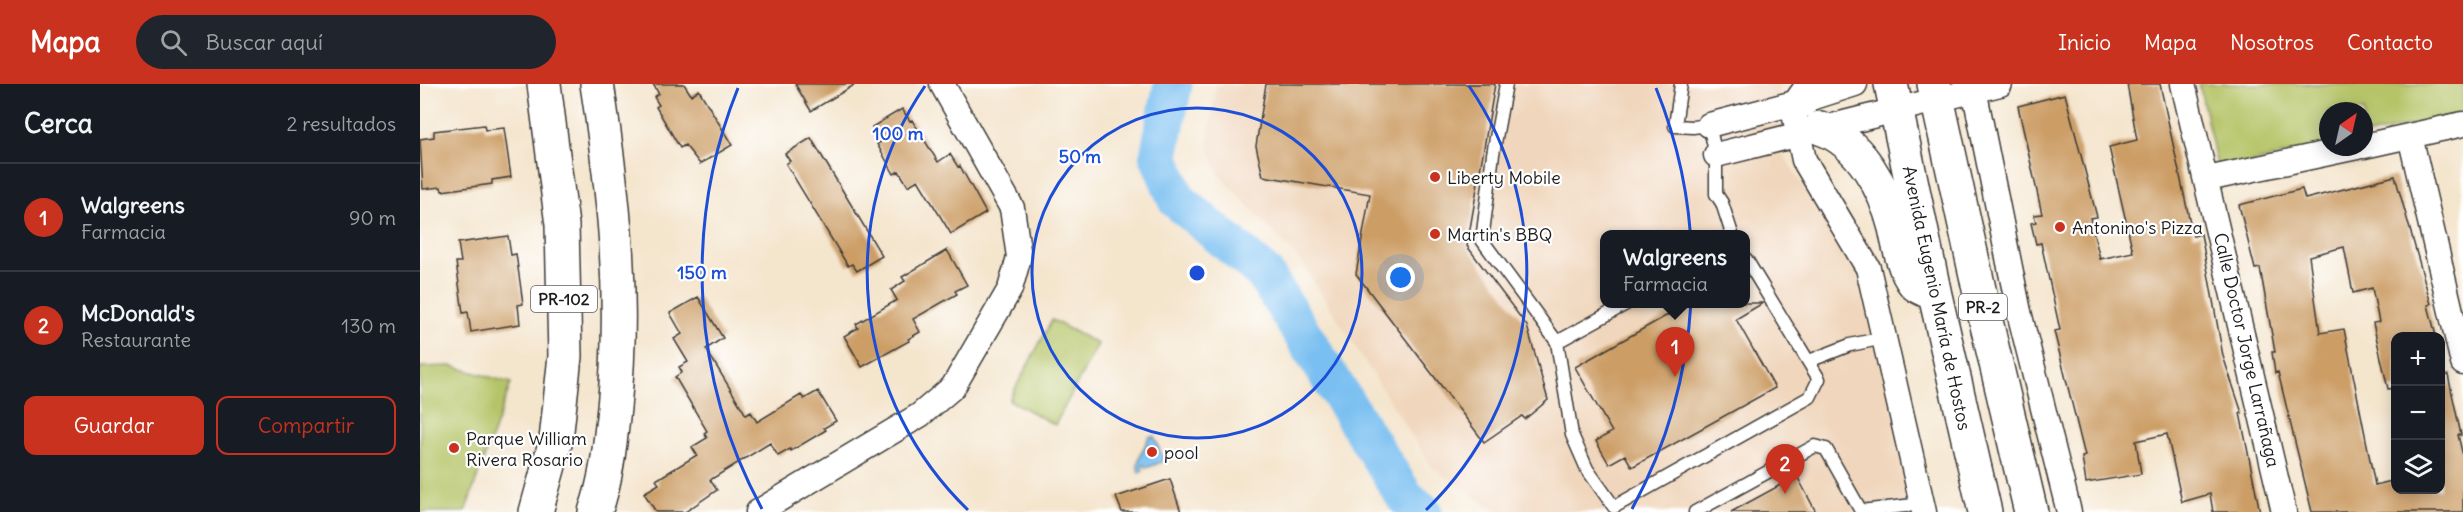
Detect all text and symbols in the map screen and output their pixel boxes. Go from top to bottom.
search box [136,15,556,69]
text: Mapa [30,24,100,60]
icon: search [157,26,190,59]
text: Buscar aquí [205,28,323,56]
text: Inicio [2058,29,2111,56]
text: Mapa [2144,29,2197,56]
text: Nosotros [2230,29,2314,56]
text: Contacto [2347,29,2433,56]
north arrow [2319,102,2373,156]
text: Cerca [24,107,93,140]
text: 2 resultados [287,111,396,136]
text: 100 m [873,122,924,145]
text: 50 m [1059,145,1101,168]
street label: Avenida Eugenio María de Hostos [1898,164,1976,432]
place label: Liberty Mobile [1447,166,1561,189]
marker: Liberty Mobile [1428,170,1442,184]
text: Walgreens [81,191,185,219]
text: 1 [40,205,47,230]
text: 90 m [349,205,396,230]
place label: Antonino's Pizza [2072,216,2203,239]
text: Farmacia [81,219,166,244]
marker: Antonino's Pizza [2053,220,2067,234]
place label: Martin's BBQ [1447,223,1552,246]
marker: Martin's BBQ [1428,227,1442,241]
popup [1600,230,1750,308]
street label: Calle Doctor Jorge Larrañaga [2209,231,2285,469]
text: Walgreens [1623,243,1727,271]
text: 150 m [677,261,727,284]
centre of rings [1187,263,1207,283]
your location [1386,263,1415,292]
text: Farmacia [1623,271,1708,296]
road number: PR-102 [531,286,597,312]
road number: PR-2 [1959,294,2007,320]
text: McDonald's [81,299,195,327]
text: 2 [38,313,49,338]
text: 130 m [341,313,396,338]
text: Restaurante [81,327,191,352]
pin: 1 [1656,328,1694,377]
map controls [2391,332,2445,494]
button: + [2391,332,2445,386]
button: − [2391,386,2445,440]
button: Guardar [24,396,204,455]
button: Compartir [216,396,396,455]
place label: Parque William Rivera Rosario [466,427,587,471]
button: layers [2391,440,2445,494]
marker: Parque William Rivera Rosario [447,441,461,455]
place label: pool [1164,441,1199,464]
pin: 2 [1766,444,1804,494]
marker: pool [1145,445,1159,459]

